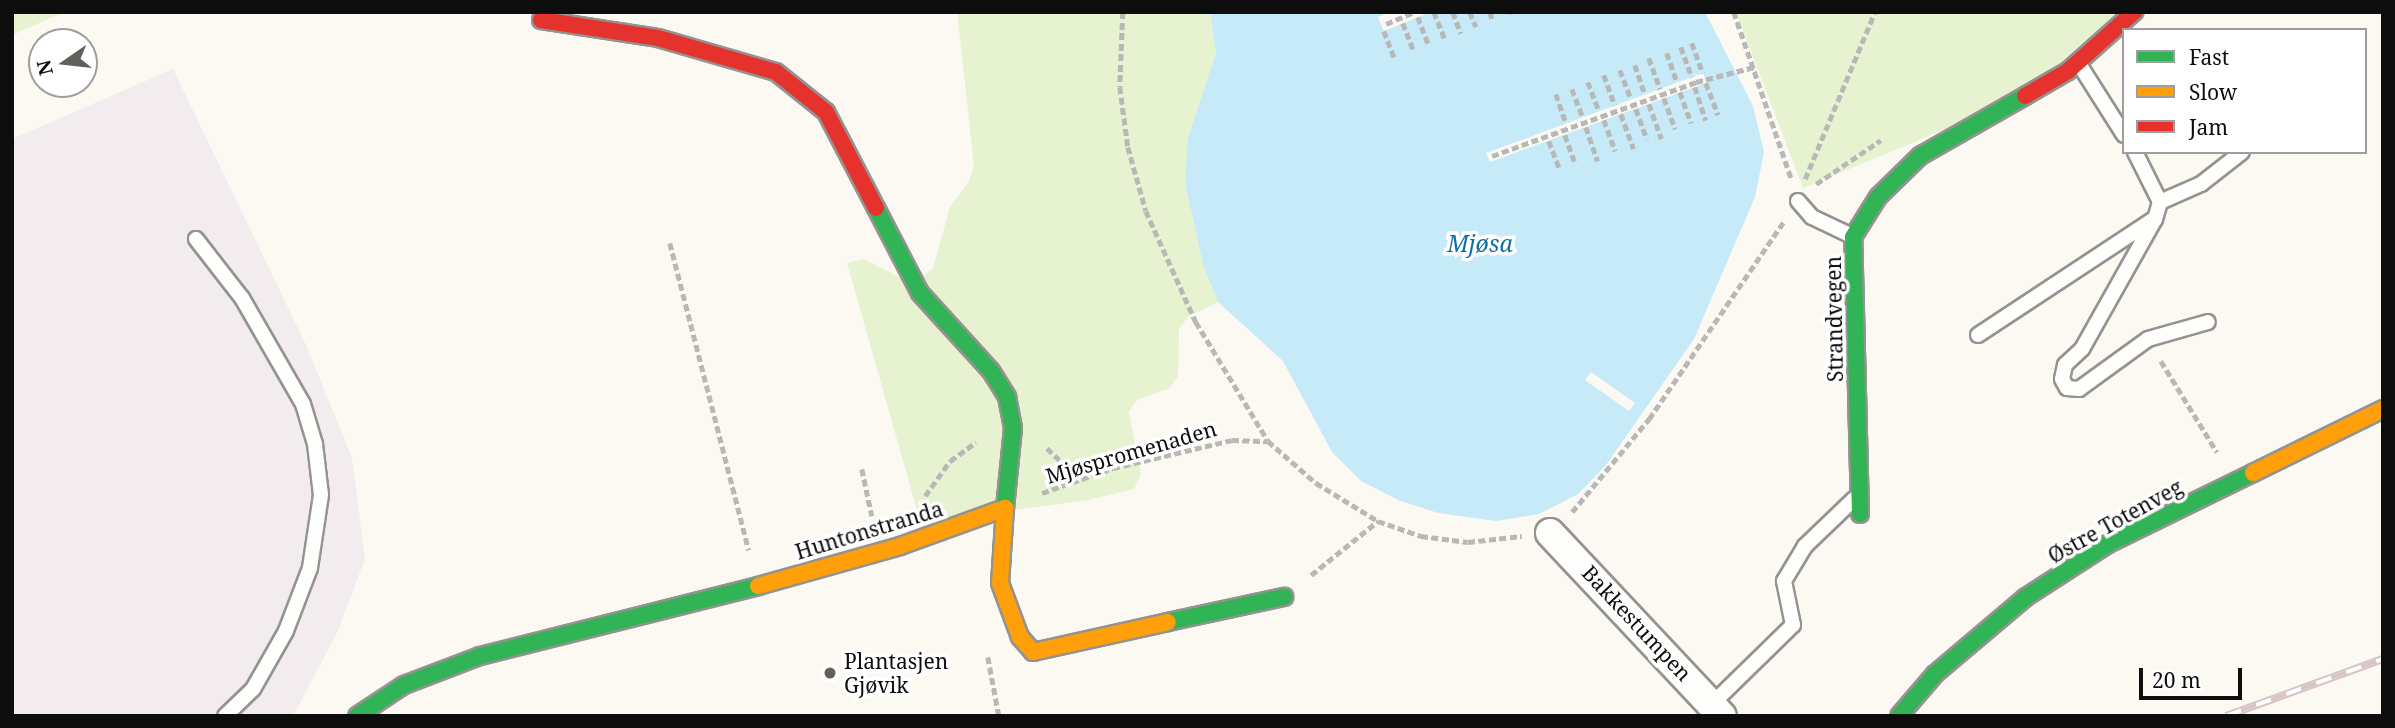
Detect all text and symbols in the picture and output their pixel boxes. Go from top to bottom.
north arrow [28,28,98,98]
legend [2122,28,2367,154]
text: Fast [2189,43,2229,71]
text: N [30,57,59,78]
text: Slow [2189,78,2237,106]
text: Jam [2189,113,2228,141]
water label: Mjøsa [1447,229,1513,257]
street label: Strandvegen [1820,256,1848,382]
street label: Mjøspromenaden [1043,416,1219,488]
street label: Østre Totenveg [2043,474,2187,568]
street label: Huntonstranda [792,496,946,564]
street label: Bakkestumpen [1577,560,1697,686]
place label: Plantasjen Gjøvik [844,648,948,698]
scale bar [2143,654,2246,698]
marker: Plantasjen Gjøvik [822,665,838,681]
text: 20 m [2152,666,2201,694]

